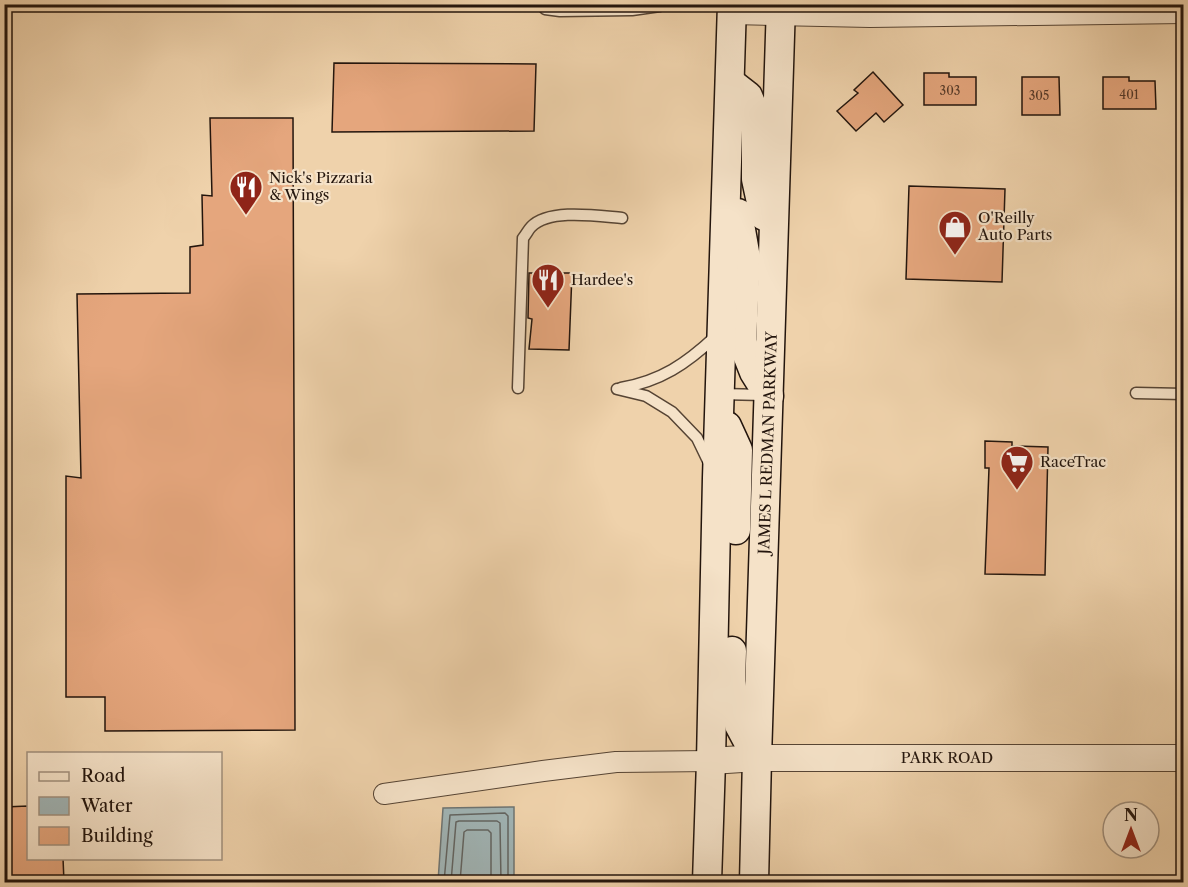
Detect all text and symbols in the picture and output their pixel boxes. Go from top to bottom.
house number: 303 [940,83,960,98]
house number: 401 [1119,87,1139,102]
house number: 305 [1029,88,1049,103]
place label: Nick's Pizzaria & Wings [269,168,373,204]
restaurant icon: Nick's Pizzaria & Wings [228,169,264,216]
place label: O'Reilly Auto Parts [977,208,1052,244]
shop icon: O'Reilly Auto Parts [937,209,973,256]
restaurant icon: Hardee's [530,262,566,309]
place label: Hardee's [571,270,633,289]
street label: JAMES L REDMAN PARKWAY [754,331,781,557]
supermarket icon: RaceTrac [999,444,1035,491]
place label: RaceTrac [1040,452,1106,471]
street label: PARK ROAD [901,748,993,767]
legend [27,752,222,860]
text: Road [81,765,126,787]
text: Water [80,795,133,817]
north arrow [1101,800,1161,860]
text: N [1124,805,1138,825]
text: Building [81,825,153,847]

